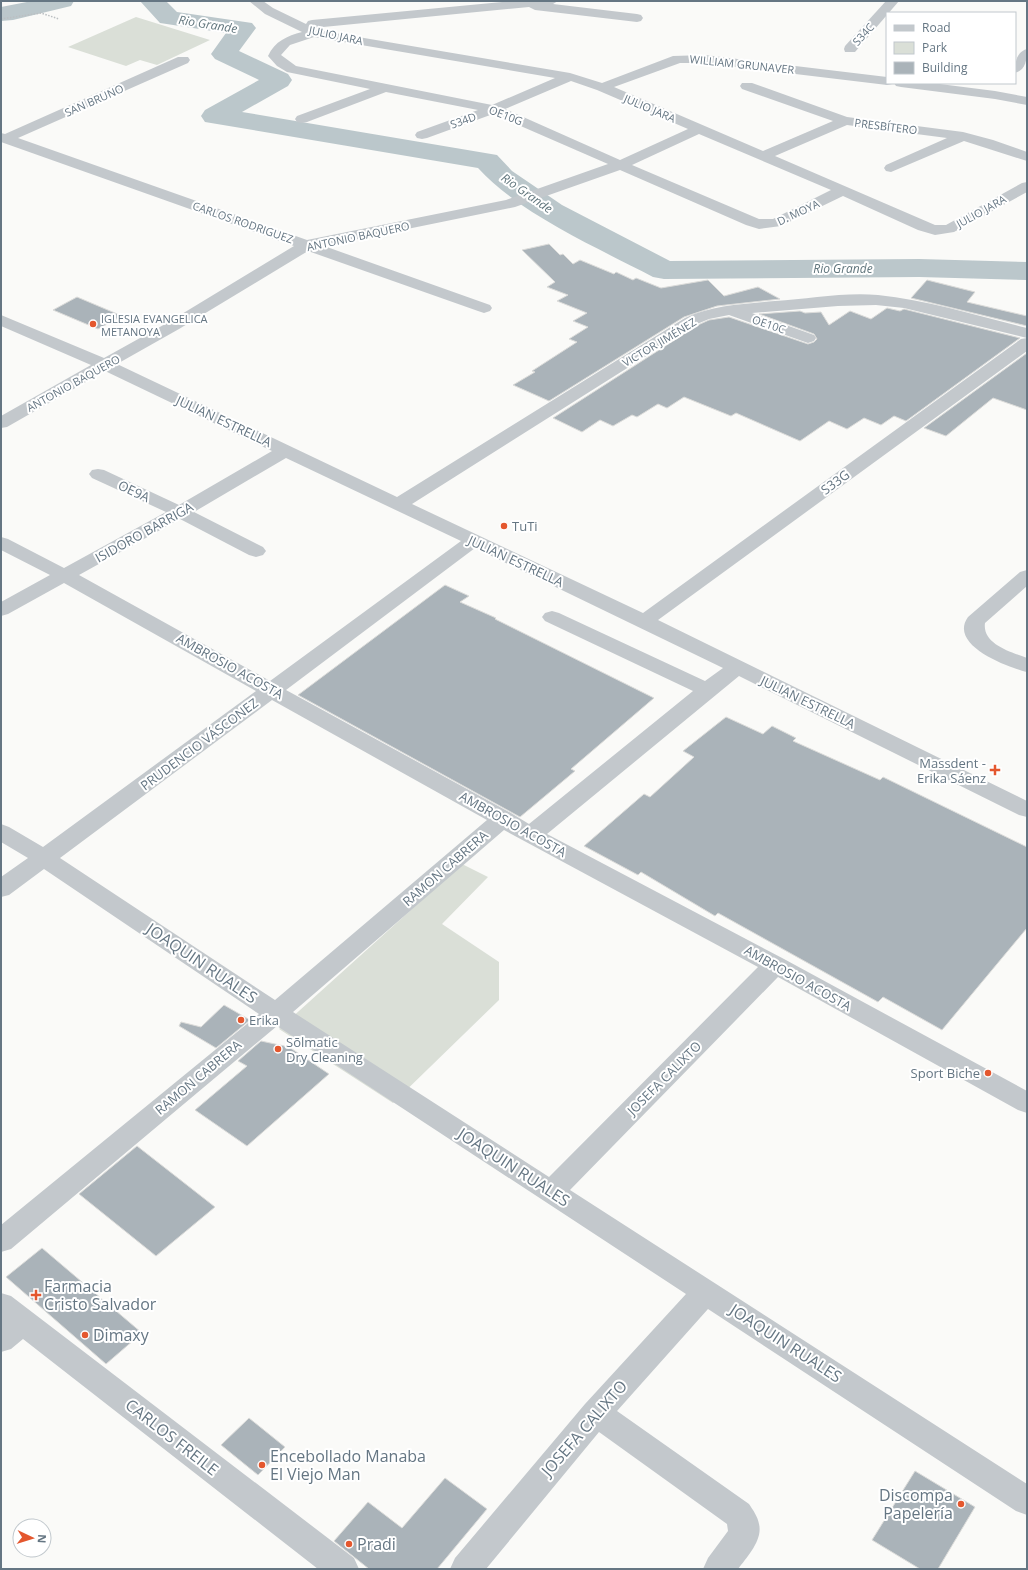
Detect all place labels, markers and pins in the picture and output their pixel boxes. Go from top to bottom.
place label: IGLESIA EVANGELICA METANOYA [101,311,208,339]
marker: IGLESIA EVANGELICA METANOYA [88,319,98,329]
place label: TuTi [512,517,538,535]
marker: TuTi [499,521,509,531]
place label: Massdent - Erika Sáenz [917,754,986,787]
marker: Massdent - Erika Sáenz [989,764,1001,776]
place label: Erika [249,1011,279,1029]
marker: Erika [236,1015,246,1025]
place label: Sōlmatic Dry Cleaning [286,1033,363,1066]
marker: Sōlmatic Dry Cleaning [273,1044,283,1054]
place label: Sport Biche [911,1064,980,1082]
marker: Sport Biche [983,1068,993,1078]
place label: Farmacia Cristo Salvador [44,1275,157,1315]
marker: Farmacia Cristo Salvador [31,1290,41,1300]
place label: Dimaxy [93,1324,150,1346]
marker: Dimaxy [80,1330,90,1340]
place label: Encebollado Manaba El Viejo Man [270,1445,426,1485]
marker: Encebollado Manaba El Viejo Man [257,1460,267,1470]
place label: Discompa Papelería [879,1484,953,1524]
marker: Discompa Papelería [956,1499,966,1509]
place label: Pradi [357,1533,396,1555]
marker: Pradi [344,1539,354,1549]

